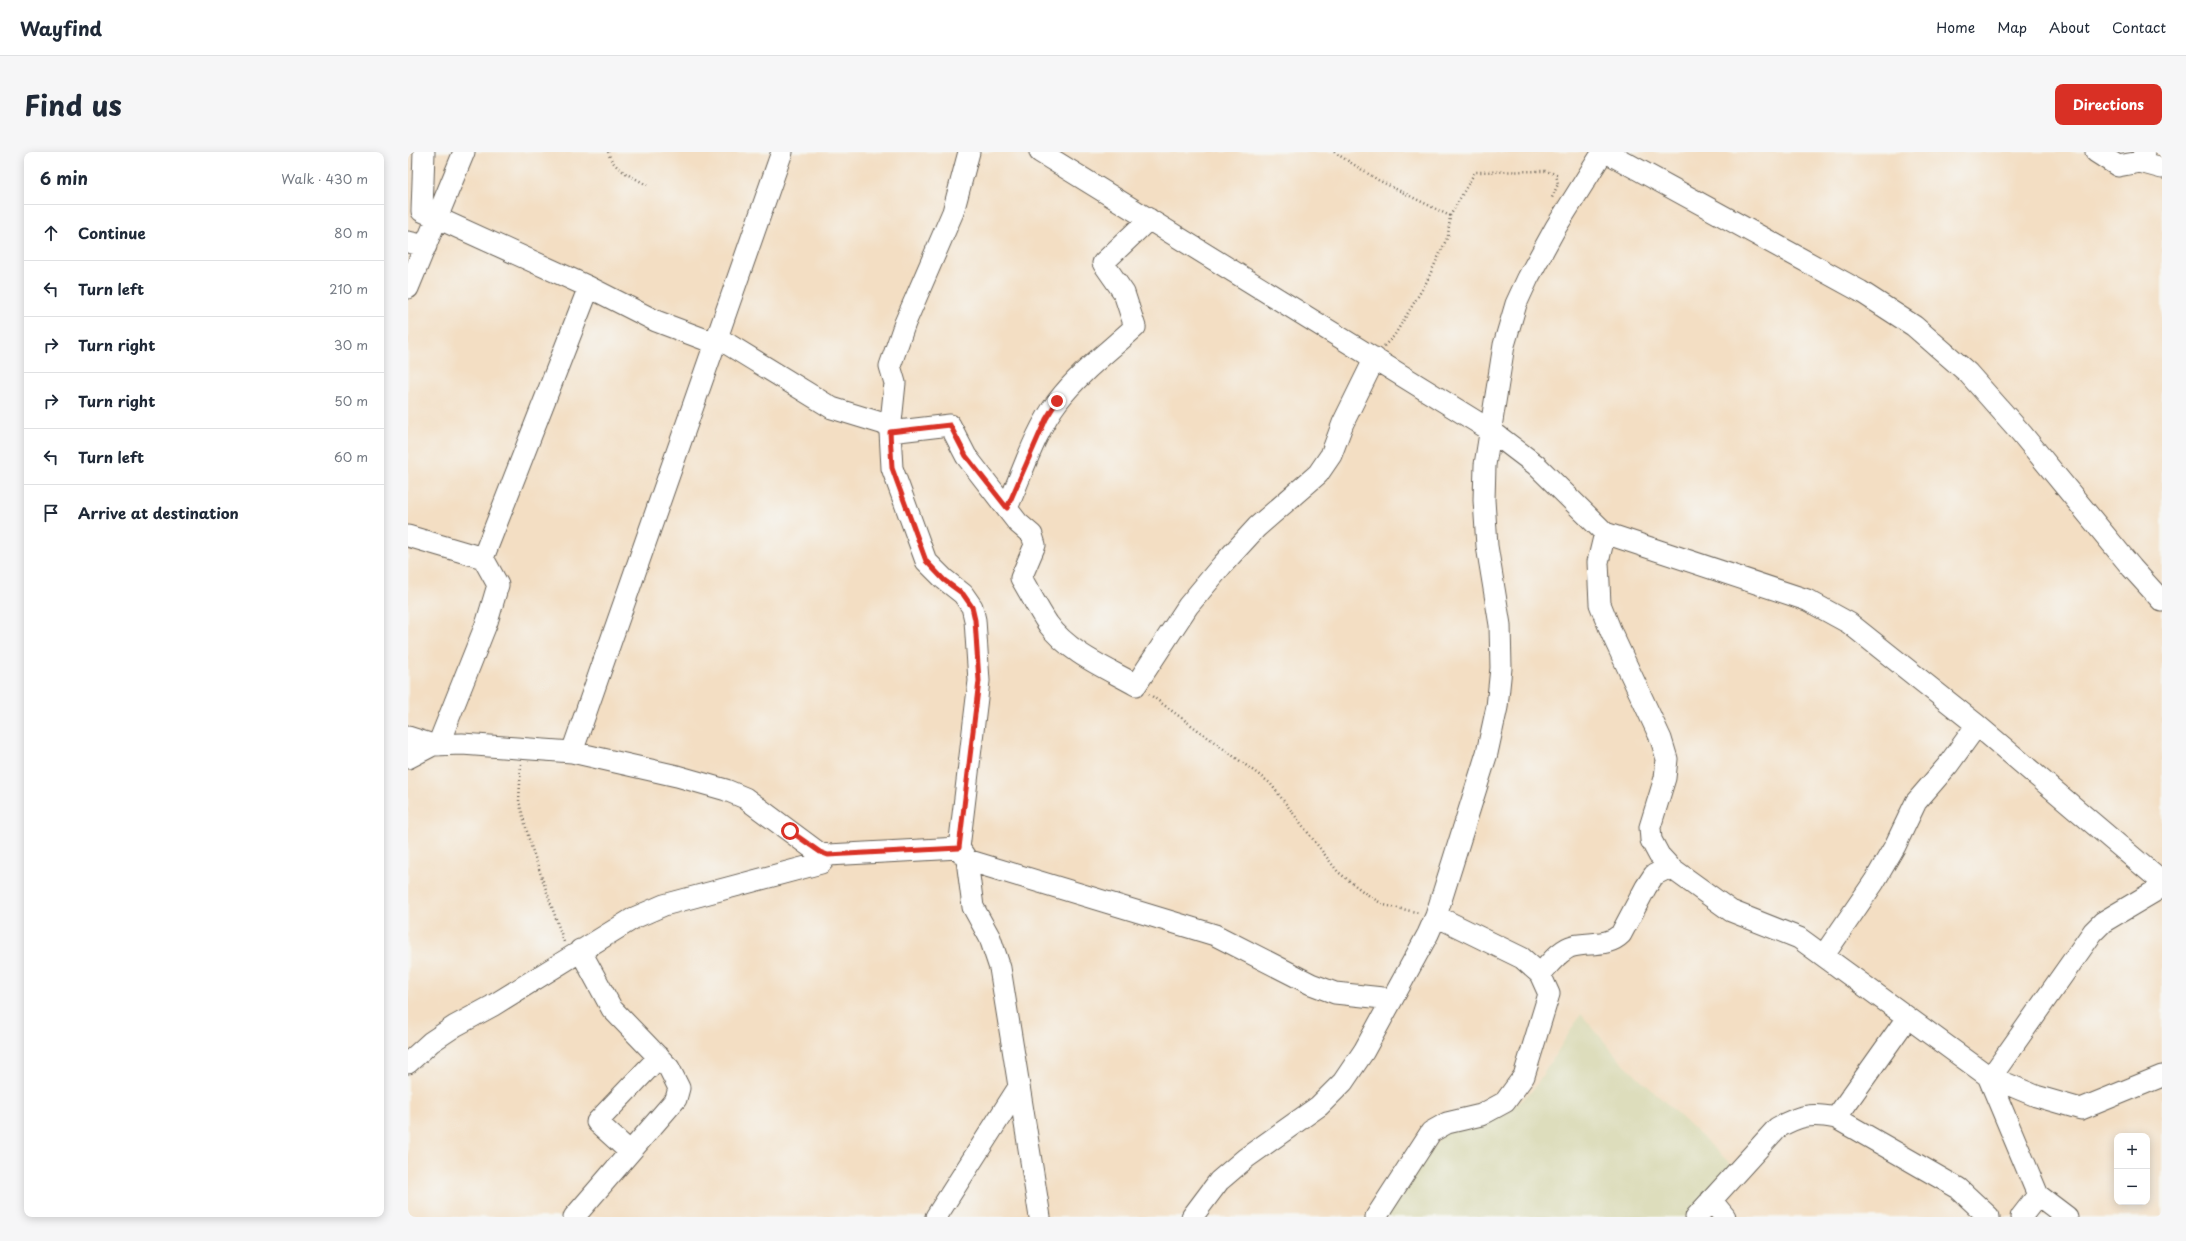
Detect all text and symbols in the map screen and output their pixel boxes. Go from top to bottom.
text: Wayfind [20,14,102,42]
text: Home [1936,17,1975,38]
text: Map [1997,17,2027,38]
text: About [2049,17,2090,38]
text: Contact [2112,17,2166,38]
text: Find us [24,83,122,126]
button: Directions [2055,84,2162,125]
text: 6 min [40,165,88,191]
text: Walk · 430 m [281,169,368,188]
text: Continue [78,221,146,244]
icon: ahead [40,222,62,244]
text: 80 m [334,223,368,242]
text: Turn left [78,277,144,300]
icon: left [40,278,62,300]
text: 210 m [329,279,368,298]
text: Turn right [78,333,155,356]
icon: right [40,334,62,356]
text: 30 m [334,335,368,354]
text: Turn right [78,389,155,412]
icon: right [40,390,62,412]
text: 50 m [334,391,368,410]
route end [1048,392,1066,410]
text: Turn left [78,445,144,468]
icon: left [40,446,62,468]
text: 60 m [334,447,368,466]
text: Arrive at destination [78,501,239,524]
icon: arrive [40,502,62,524]
route start [781,822,799,840]
map controls [2114,1133,2150,1205]
button: + [2114,1133,2150,1169]
button: − [2114,1169,2150,1205]

